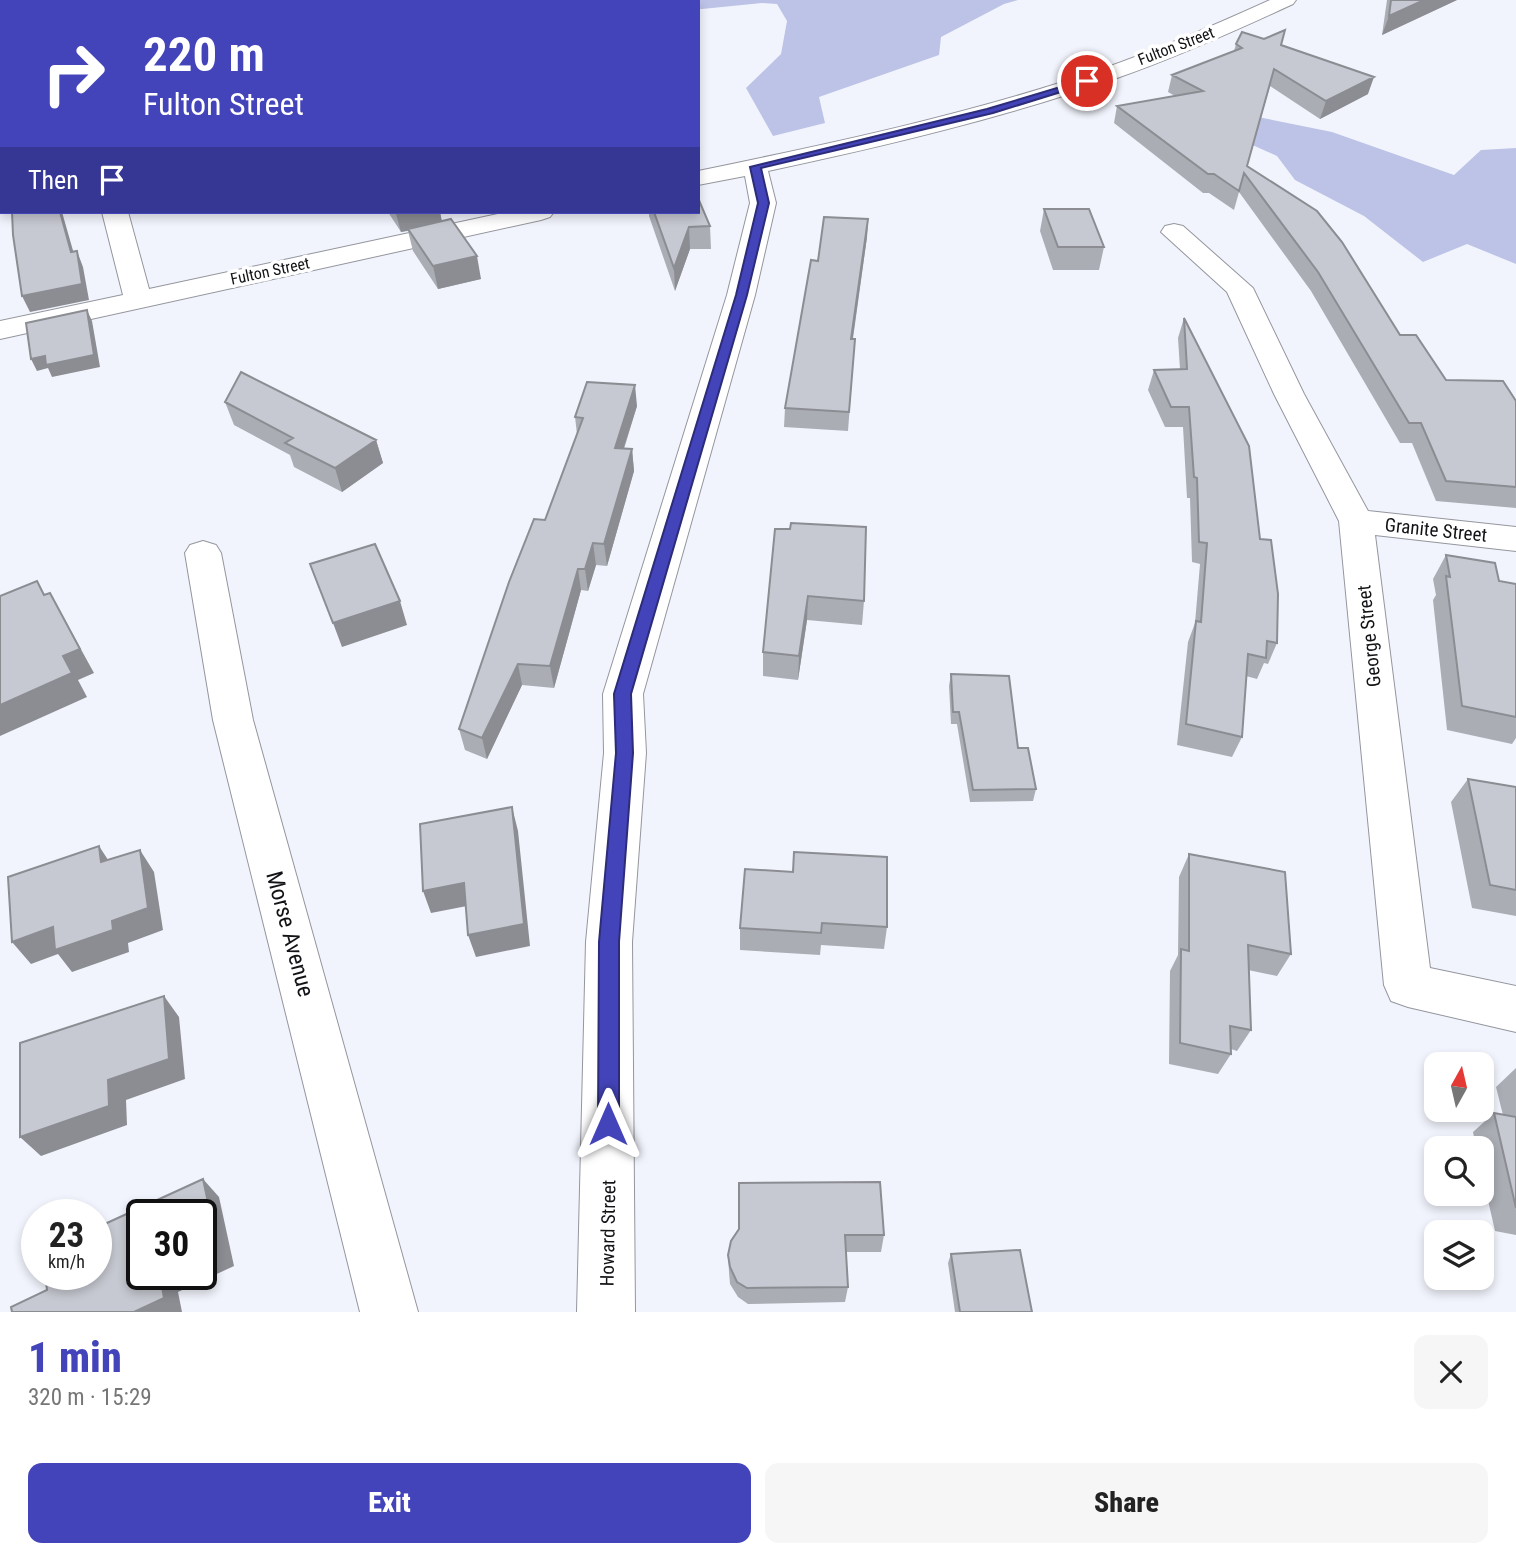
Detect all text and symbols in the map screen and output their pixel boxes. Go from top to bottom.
street label: Fulton Street [1135,23,1217,69]
text: 220 m [143,26,265,83]
icon: right [28,28,119,119]
pin [1057,51,1117,111]
icon: arrive [1068,62,1106,100]
text: Fulton Street [143,85,304,123]
icon: arrive [93,161,131,199]
text: Then [28,165,79,195]
street label: Fulton Street [229,253,312,289]
street label: Granite Street [1384,513,1488,547]
street label: George Street [1352,584,1386,688]
street label: Morse Avenue [260,868,320,1000]
north arrow [1424,1052,1494,1122]
map controls [1424,1052,1494,1290]
position arrow [571,1087,645,1161]
button: search [1424,1136,1494,1206]
street label: Howard Street [596,1179,620,1287]
speed limit sign: 30 [126,1199,217,1290]
text: 23 [49,1215,84,1256]
button: layers [1424,1220,1494,1290]
text: km/h [48,1251,85,1272]
text: 1 min [28,1333,122,1382]
button: close [1414,1335,1488,1409]
text: 320 m · 15:29 [28,1384,152,1411]
button: Exit [28,1463,751,1543]
button: Share [765,1463,1488,1543]

